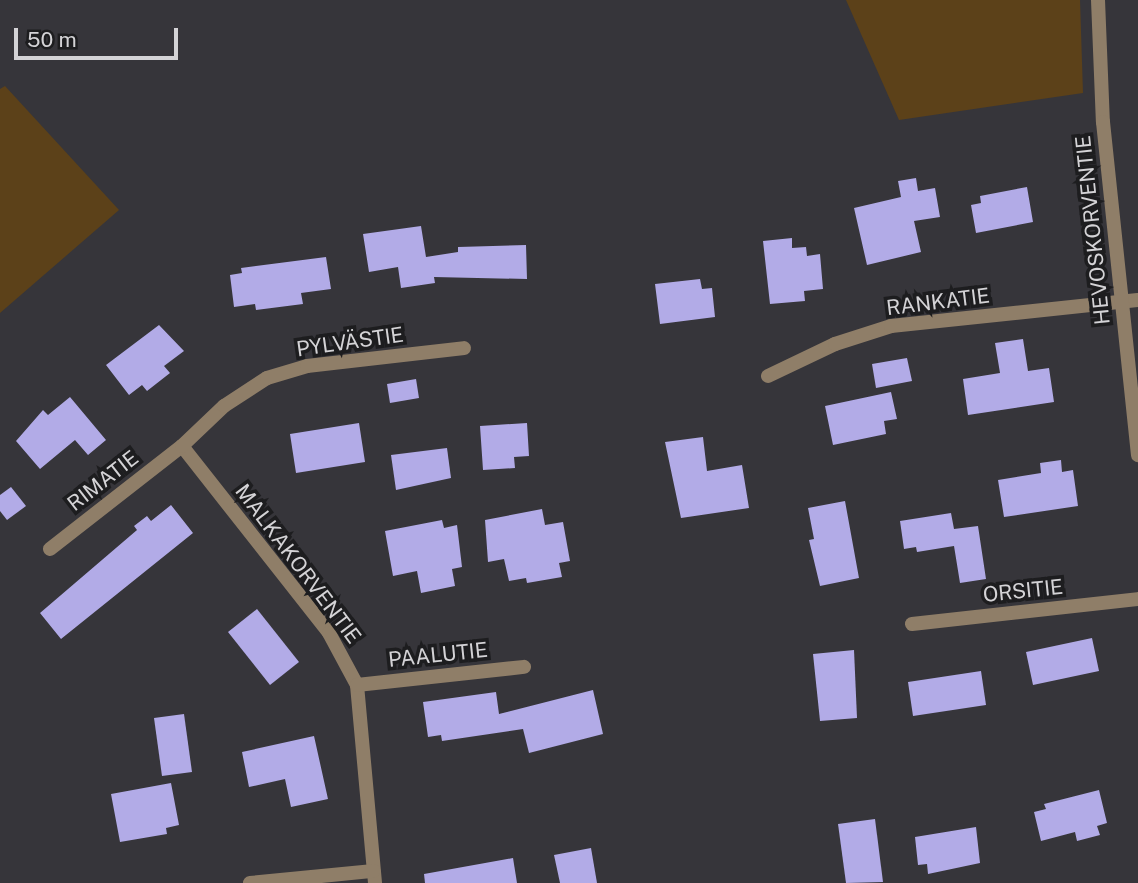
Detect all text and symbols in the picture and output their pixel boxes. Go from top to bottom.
scale bar [18,14,182,58]
text: 50 m [27,27,77,52]
street label: HEVOSKORVENTIE [1071,134,1115,326]
street label: RANKATIE [885,283,991,321]
street label: PYLVÄSTIE [295,322,405,362]
street label: RIMATIE [62,445,144,517]
street label: MALKAKORVENTIE [230,479,366,649]
street label: ORSITIE [982,574,1064,608]
street label: PAALUTIE [387,637,489,673]

